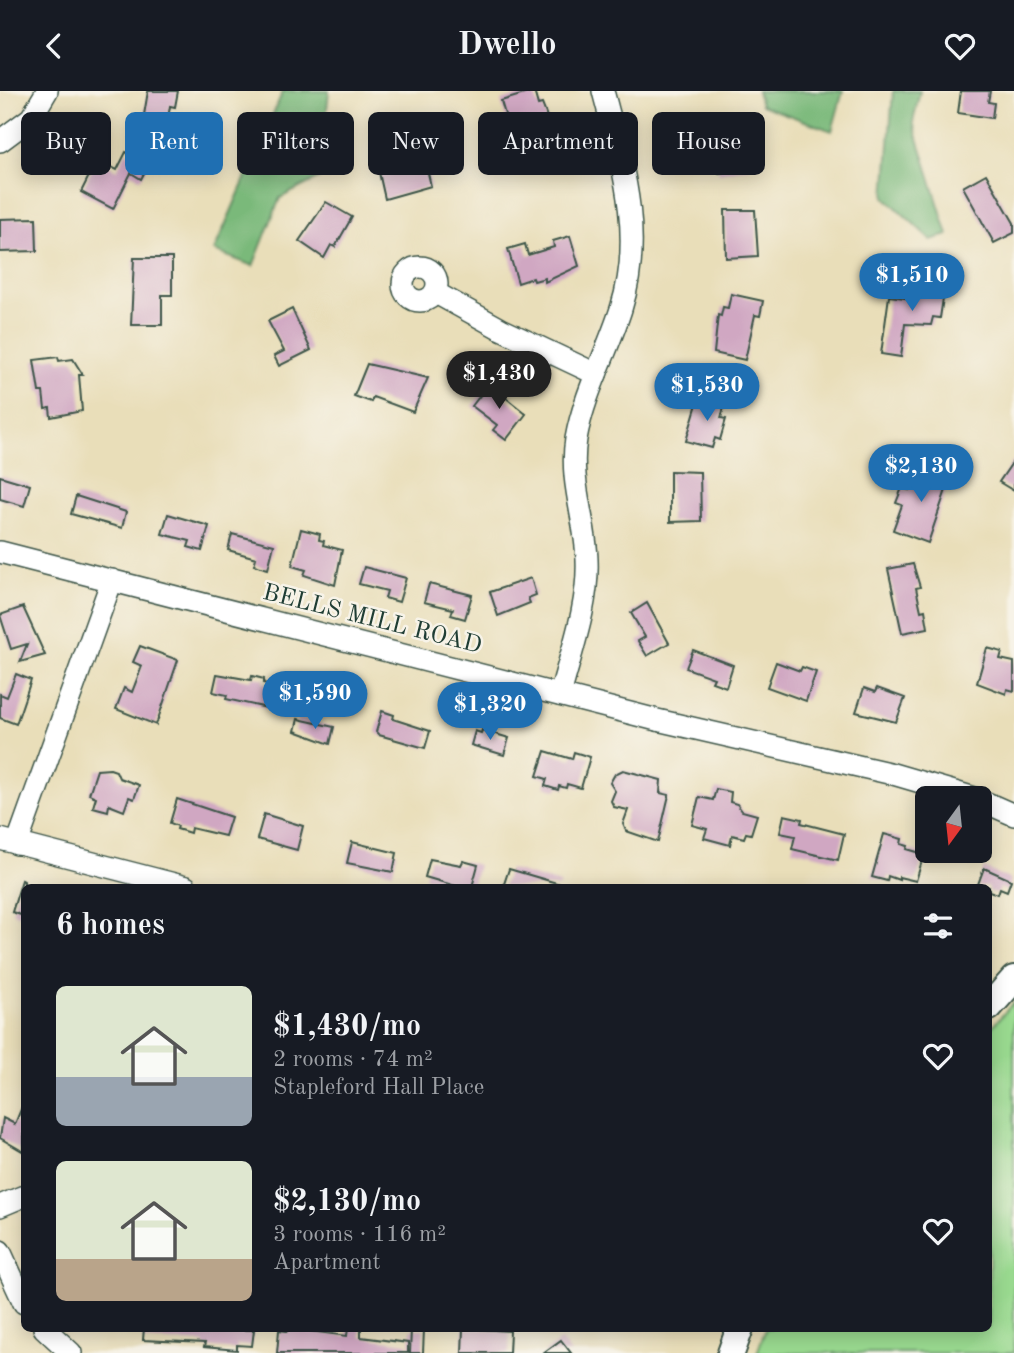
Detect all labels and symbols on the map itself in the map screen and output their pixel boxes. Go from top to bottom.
pin: $1,510 [855,253,969,313]
pin: $1,430 [442,351,556,411]
pin: $1,530 [650,363,764,423]
pin: $2,130 [864,445,978,504]
street label: BELLS MILL ROAD [260,581,484,659]
pin: $1,590 [258,671,372,731]
pin: $1,320 [433,683,547,742]
north arrow [915,786,992,863]

